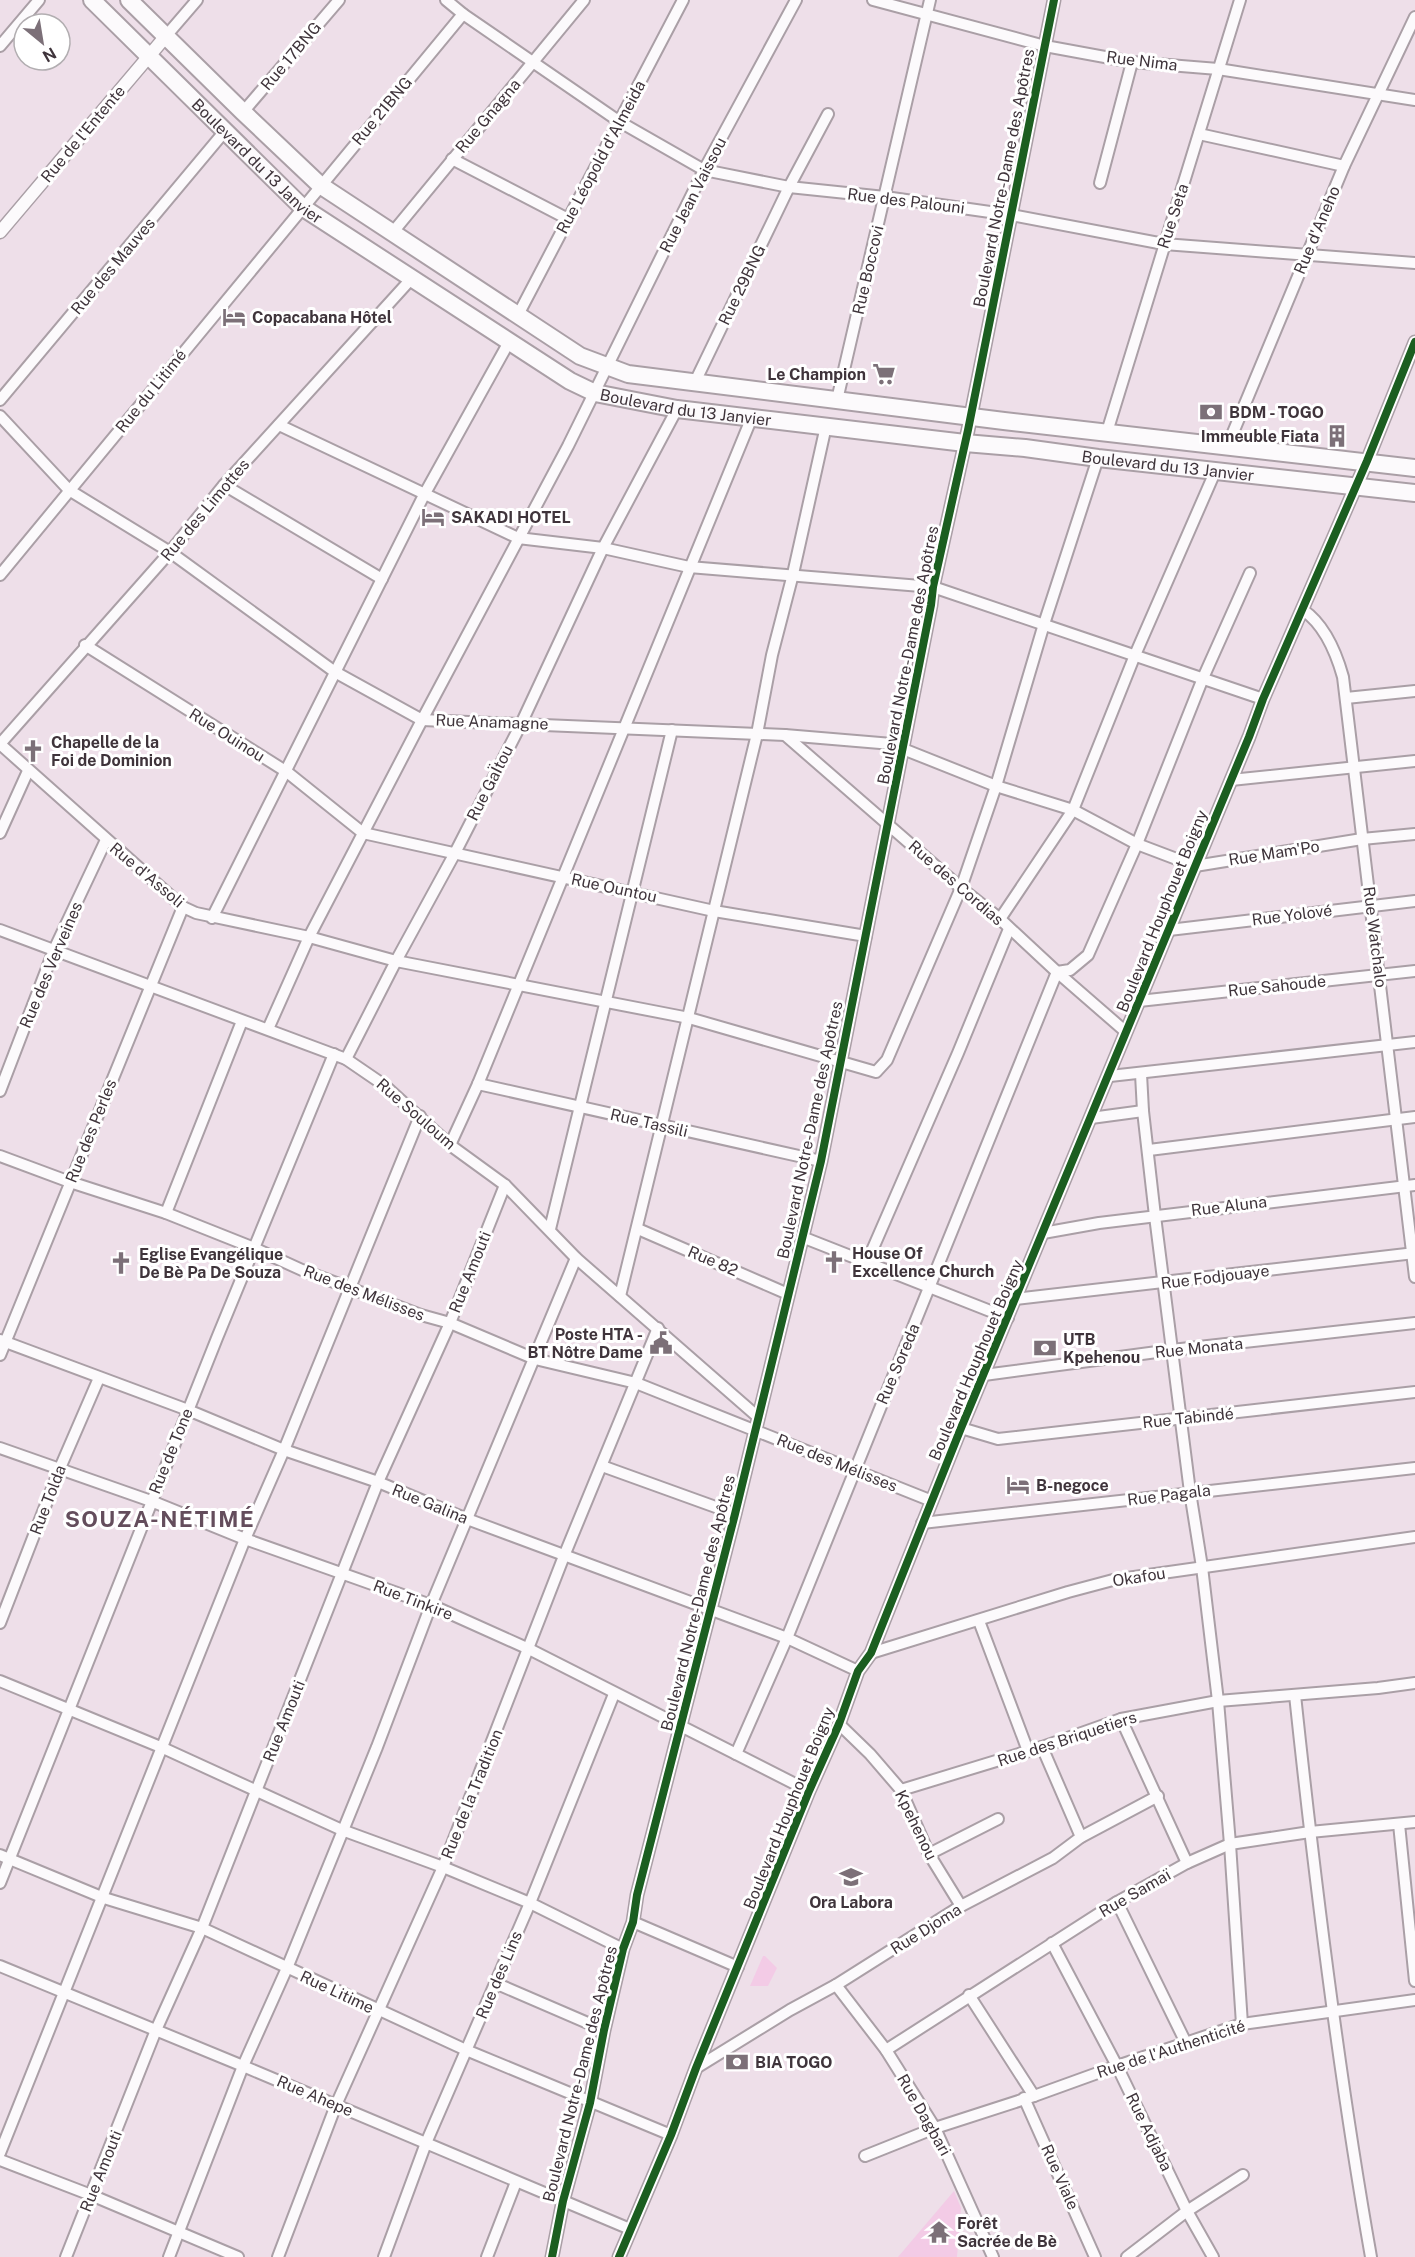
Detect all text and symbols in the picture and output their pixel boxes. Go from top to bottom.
north arrow [12,12,72,72]
street label: Rue 17BNG [257,18,325,94]
text: N [39,43,59,66]
street label: Boulevard Notre-Dame des Apôtres [970,47,1038,309]
street label: Rue Nima [1105,47,1179,75]
street label: Rue 21BNG [348,73,416,149]
street label: Rue Gnagna [452,75,524,157]
street label: Rue Léopold d'Almeida [553,77,649,237]
street label: Rue de l'Entente [37,82,129,186]
street label: Boulevard du 13 Janvier [188,95,326,227]
street label: Rue Jean Vaissou [656,134,730,256]
street label: Rue Seta [1154,181,1192,251]
street label: Rue d'Aneho [1290,183,1344,277]
street label: Rue des Palouni [846,184,966,218]
street label: Rue des Mauves [67,214,159,318]
street label: Rue Boccovi [849,224,887,316]
street label: Rue 29BNG [714,242,770,328]
hotel icon: Copacabana Hôtel [221,304,247,330]
place label: Copacabana Hôtel [252,308,392,327]
street label: Rue du Litimé [112,345,190,437]
supermarket icon: Le Champion [871,361,897,387]
place label: Le Champion [767,365,866,384]
street label: Boulevard du 13 Janvier [598,385,772,430]
bank icon: BDM - TOGO [1198,399,1224,425]
place label: BDM - TOGO [1229,403,1324,422]
building icon: Immeuble Fiata [1324,423,1350,449]
place label: Immeuble Fiata [1201,427,1319,446]
street label: Boulevard du 13 Janvier [1081,446,1255,485]
street label: Rue des Limottes [157,455,253,565]
hotel icon: SAKADI HOTEL [420,504,446,530]
place label: SAKADI HOTEL [451,508,571,527]
street label: Boulevard Notre-Dame des Apôtres [874,524,942,786]
street label: Rue Ouinou [186,704,268,766]
street label: Rue Anamagne [435,711,549,733]
place label: Chapelle de la Foi de Dominion [51,733,172,770]
church icon: Chapelle de la Foi de Dominion [20,738,46,764]
street label: Rue GaÏtou [462,742,517,824]
street label: Boulevard Houphouet Boigny [1113,807,1212,1015]
street label: Rue Mam'Po [1227,836,1321,870]
street label: Rue des Cordias [905,837,1007,929]
street label: Rue d'Assoli [106,838,188,912]
street label: Rue Ountou [569,870,659,906]
street label: Rue Watchalo [1359,885,1391,989]
street label: Rue des Verveines [16,899,86,1031]
street label: Rue Yolové [1251,901,1333,929]
street label: Rue Sahoude [1227,971,1327,1001]
street label: Boulevard Notre-Dame des Apôtres [773,999,847,1261]
street label: Rue Souloum [373,1074,459,1154]
street label: Rue des Perles [62,1076,120,1186]
street label: Rue Tassili [608,1105,690,1141]
street label: Rue Aluna [1190,1192,1268,1220]
street label: Rue Amouti [445,1228,495,1316]
street label: Rue 82 [685,1242,741,1280]
place label: House Of Excellence Church [852,1244,994,1281]
place label: Eglise Evangélique De Bè Pa De Souza [139,1245,283,1282]
church icon: House Of Excellence Church [821,1249,847,1275]
church icon: Eglise Evangélique De Bè Pa De Souza [108,1250,134,1276]
street label: Boulevard Houphouet Boigny [925,1256,1027,1463]
street label: Rue des Mélisses [301,1261,427,1325]
street label: Rue Fodjouaye [1160,1261,1270,1293]
street label: Rue Soreda [872,1321,924,1407]
place label: Poste HTA - BT Nôtre Dame [527,1325,643,1362]
public building icon: Poste HTA - BT Nôtre Dame [648,1330,674,1356]
place label: UTB Kpehenou [1063,1330,1140,1367]
street label: Rue Monata [1154,1334,1244,1362]
bank icon: UTB Kpehenou [1032,1335,1058,1361]
street label: Rue Tabindé [1141,1404,1235,1432]
street label: Rue de Tone [145,1405,197,1497]
street label: Rue des Mélisses [774,1430,900,1496]
street label: Rue Tolda [26,1462,70,1538]
hotel icon: B-negoce [1005,1472,1031,1498]
street label: Boulevard Notre-Dame des Apôtres [657,1473,739,1733]
place label: B-negoce [1036,1476,1109,1495]
street label: Rue Galina [389,1480,471,1528]
street label: Rue Pagala [1126,1480,1212,1510]
district label: SOUZA-NÉTIMÉ [65,1506,255,1532]
street label: Okafou [1111,1563,1167,1591]
street label: Rue Tinkire [370,1576,456,1624]
street label: Rue Amouti [259,1677,309,1765]
street label: Boulevard Houphouet Boigny [740,1704,839,1912]
street label: Rue des Briquetiers [995,1708,1139,1770]
street label: Rue de la Tradition [437,1726,507,1862]
street label: Kpehenou [891,1787,941,1863]
school or university icon: Ora Labora [838,1864,864,1890]
street label: Rue Samaï [1096,1865,1174,1921]
place label: Ora Labora [809,1893,893,1912]
street label: Rue Djoma [887,1900,965,1958]
street label: Rue des Lins [472,1928,526,2022]
street label: Boulevard Notre-Dame des Apôtres [539,1944,621,2204]
street label: Rue Litime [297,1967,377,2017]
street label: Rue de l'Authenticité [1094,2016,1248,2082]
bank icon: BIA TOGO [724,2049,750,2075]
place label: BIA TOGO [755,2053,833,2072]
street label: Rue Ahepe [274,2071,356,2121]
street label: Rue Dagbari [893,2071,955,2159]
street label: Rue Adjaba [1122,2090,1176,2174]
street label: Rue Amouti [76,2127,126,2215]
street label: Rue Viale [1037,2141,1083,2213]
place label: Forêt Sacrée de Bè [957,2214,1057,2251]
temple icon: Forêt Sacrée de Bè [926,2219,952,2245]

